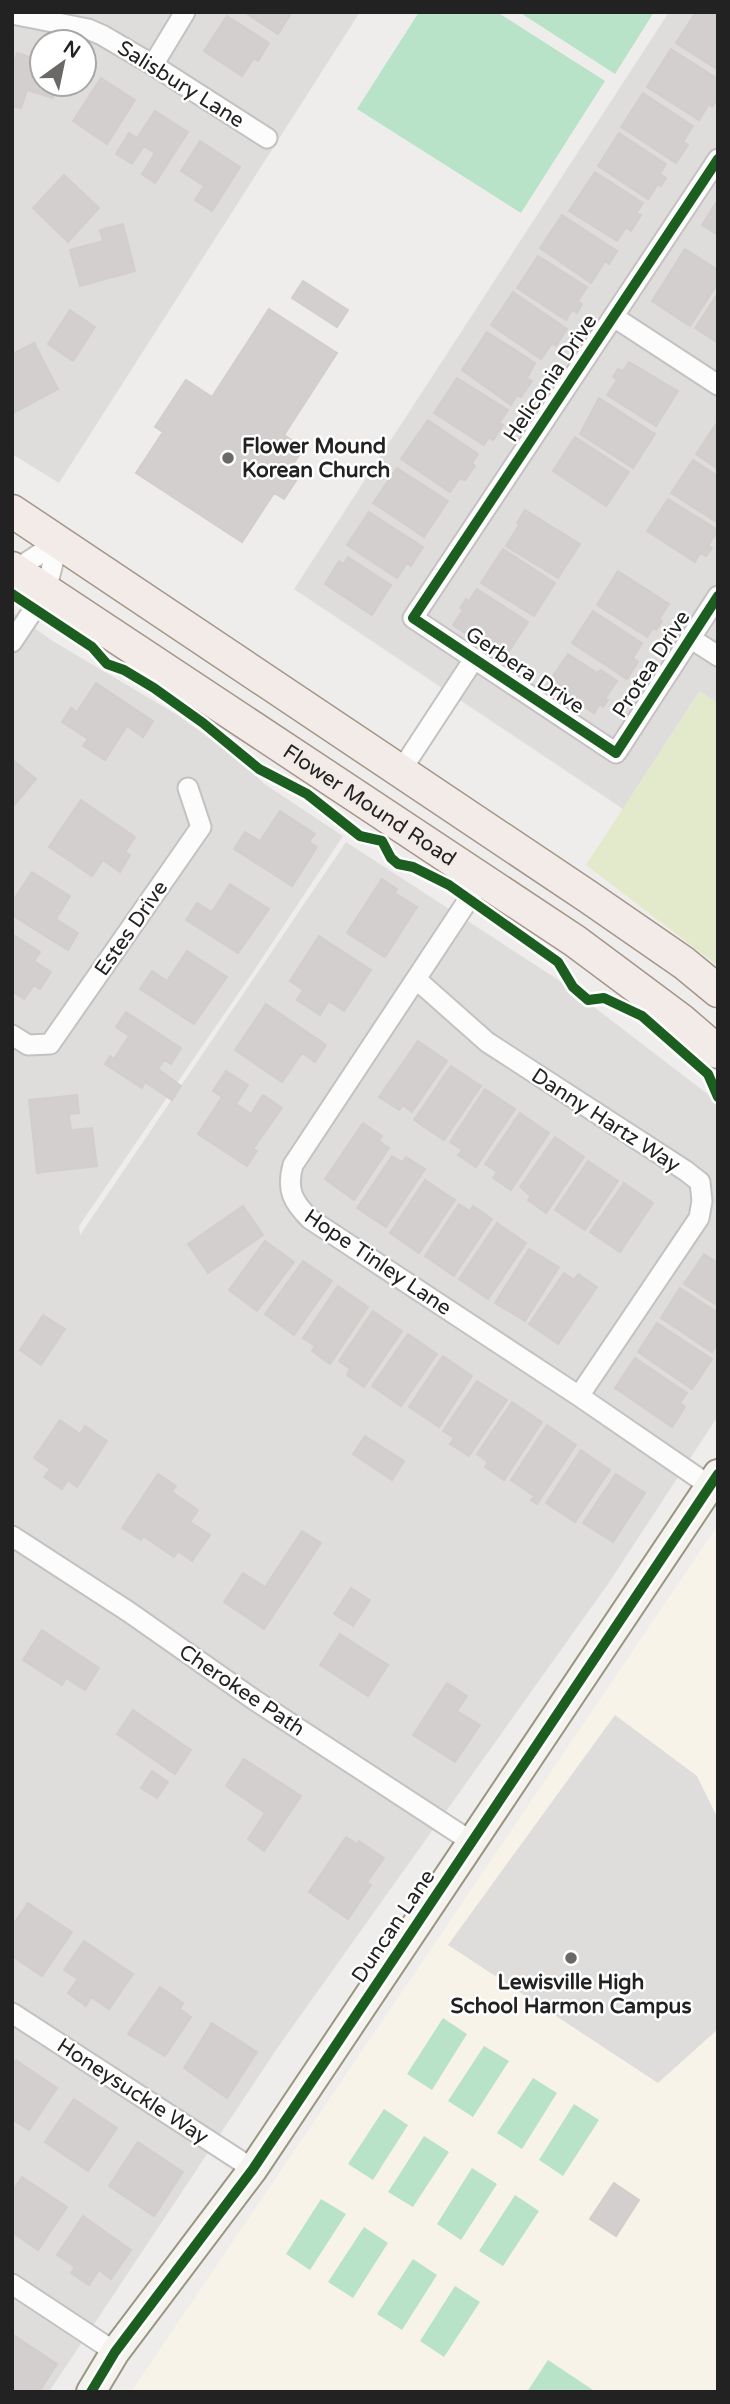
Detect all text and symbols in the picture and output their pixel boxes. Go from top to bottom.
north arrow [28,28,98,98]
street label: Salisbury Lane [113,35,249,133]
text: N [59,36,84,63]
street label: Heliconia Drive [498,310,602,447]
place label: Flower Mound Korean Church [242,434,390,483]
marker: Flower Mound Korean Church [220,450,236,466]
street label: Protea Drive [607,606,695,723]
street label: Gerbera Drive [461,621,589,719]
street label: Flower Mound Road [278,739,461,872]
street label: Estes Drive [90,876,173,981]
street label: Danny Hartz Way [527,1063,685,1178]
street label: Hope Tinley Lane [299,1204,456,1321]
street label: Cherokee Path [174,1639,309,1742]
street label: Duncan Lane [346,1865,440,1988]
marker: Lewisville High School Harmon Campus [563,1950,579,1966]
place label: Lewisville High School Harmon Campus [451,1970,691,2019]
street label: Honeysuckle Way [52,2033,213,2150]

